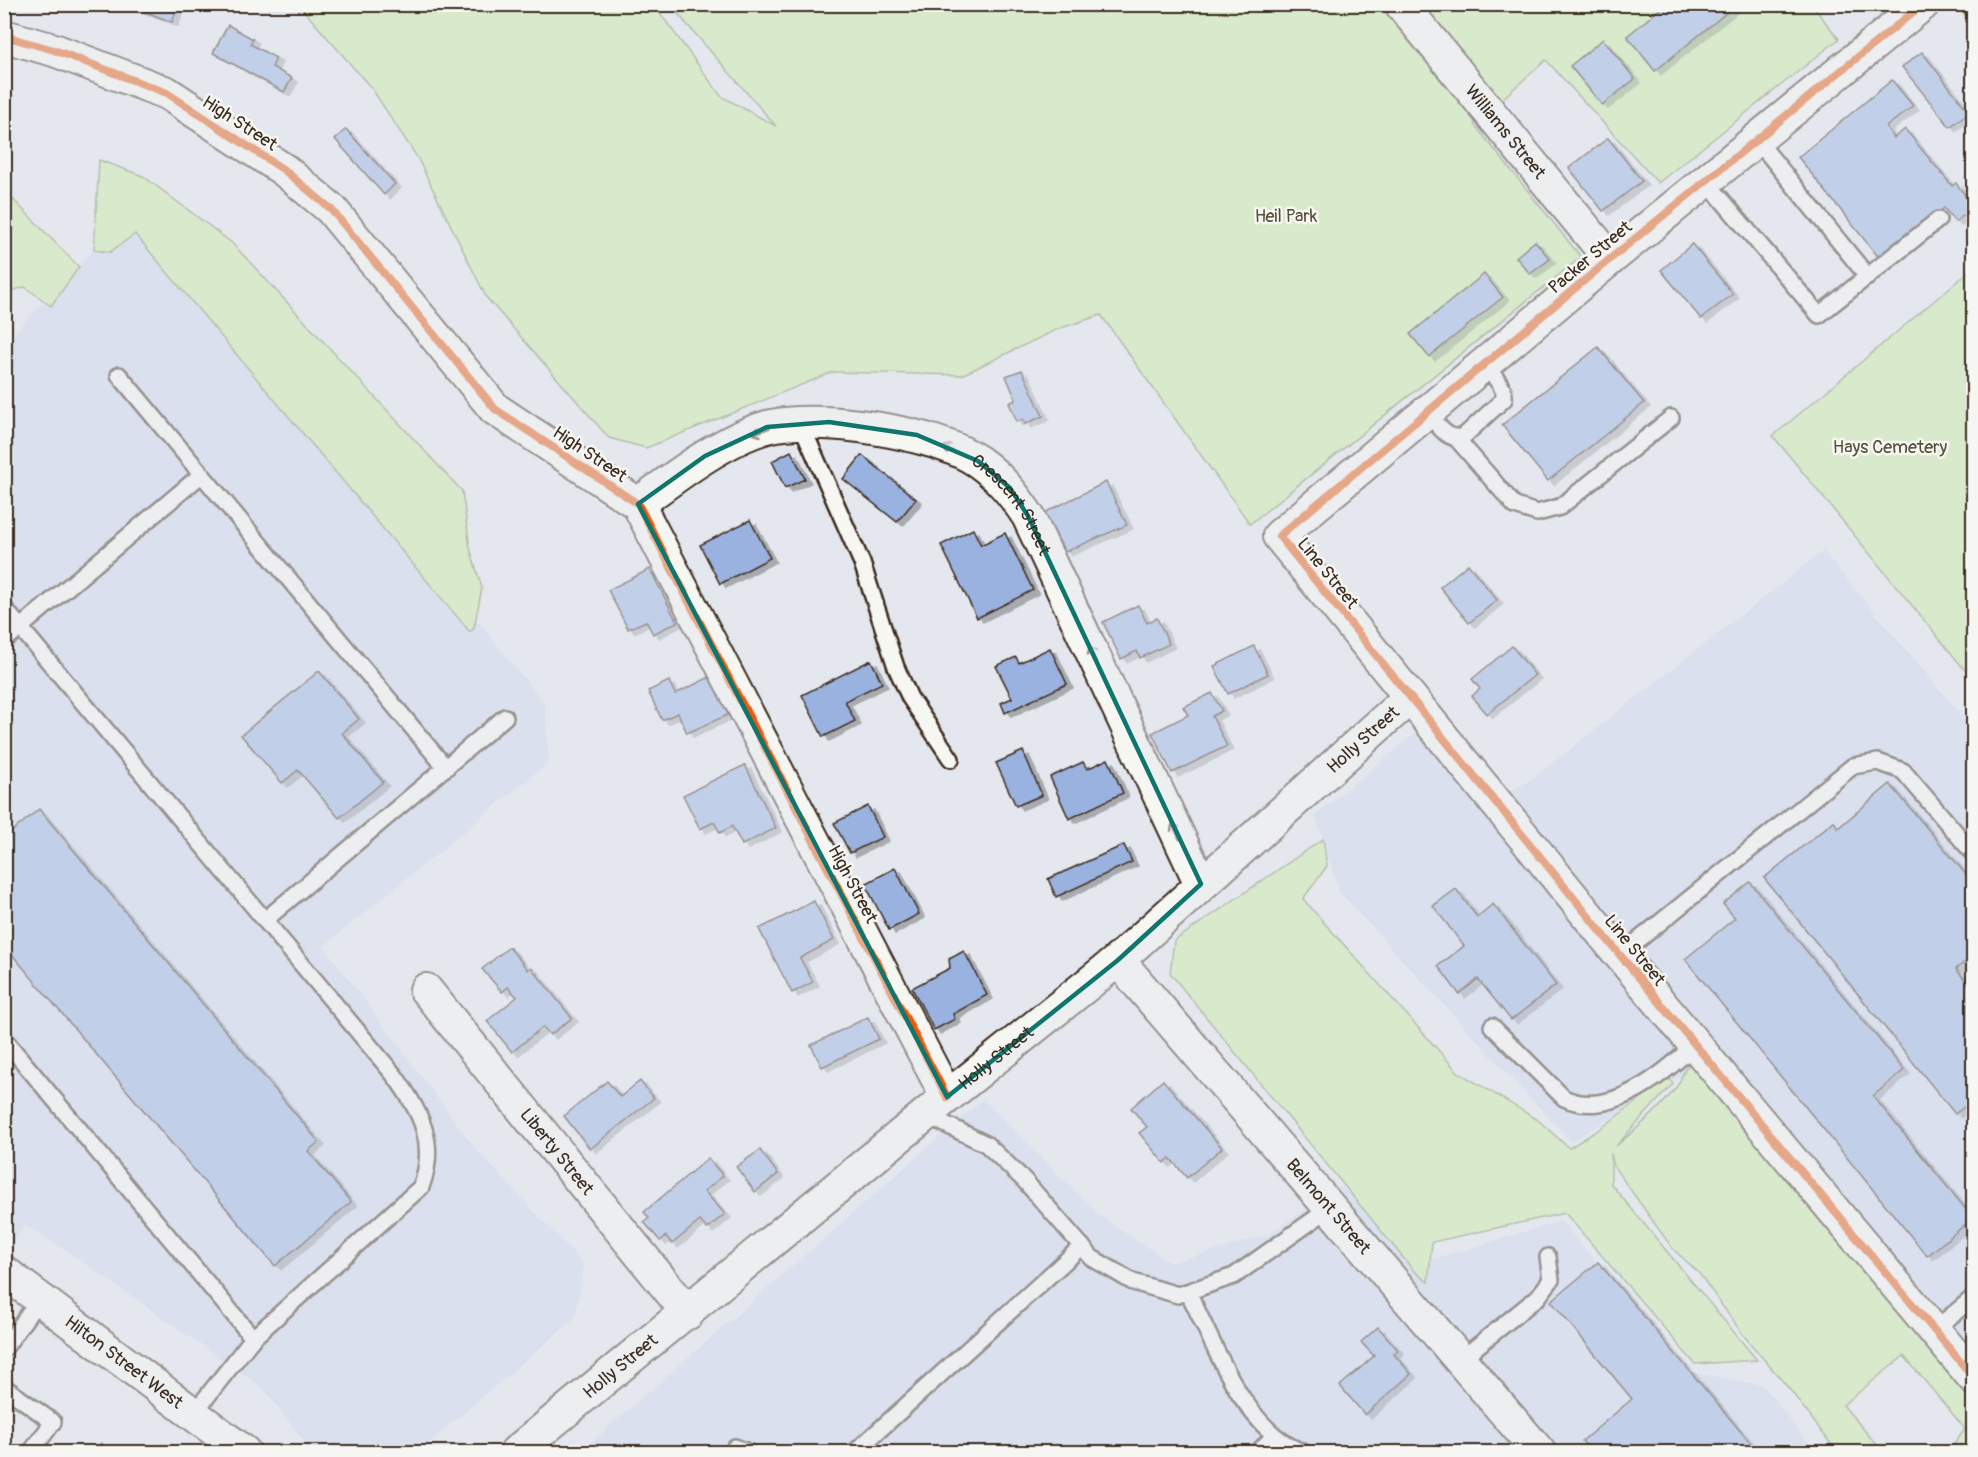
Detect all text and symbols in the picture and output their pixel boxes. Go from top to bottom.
street label: Williams Street [1460,80,1551,184]
street label: High Street [198,91,282,157]
park label: Heil Park [1255,205,1318,228]
street label: Packer Street [1544,215,1637,299]
street label: High Street [548,421,632,488]
one-way arrow [752,426,770,437]
park label: Hays Cemetery [1833,436,1947,459]
one-way arrow [942,444,961,455]
street label: Crescent Street [967,449,1056,560]
street label: Line Street [1292,533,1364,614]
one-way arrow [1087,646,1099,664]
street label: Holly Street [1322,701,1405,779]
one-way arrow [1170,823,1181,841]
street label: High Street [822,841,883,928]
street label: Line Street [1599,910,1671,991]
street label: Holly Street [954,1021,1039,1095]
street label: Liberty Street [515,1104,599,1201]
street label: Belmont Street [1281,1154,1376,1260]
street label: Hilton Street West [60,1311,188,1415]
street label: Holly Street [578,1329,663,1404]

